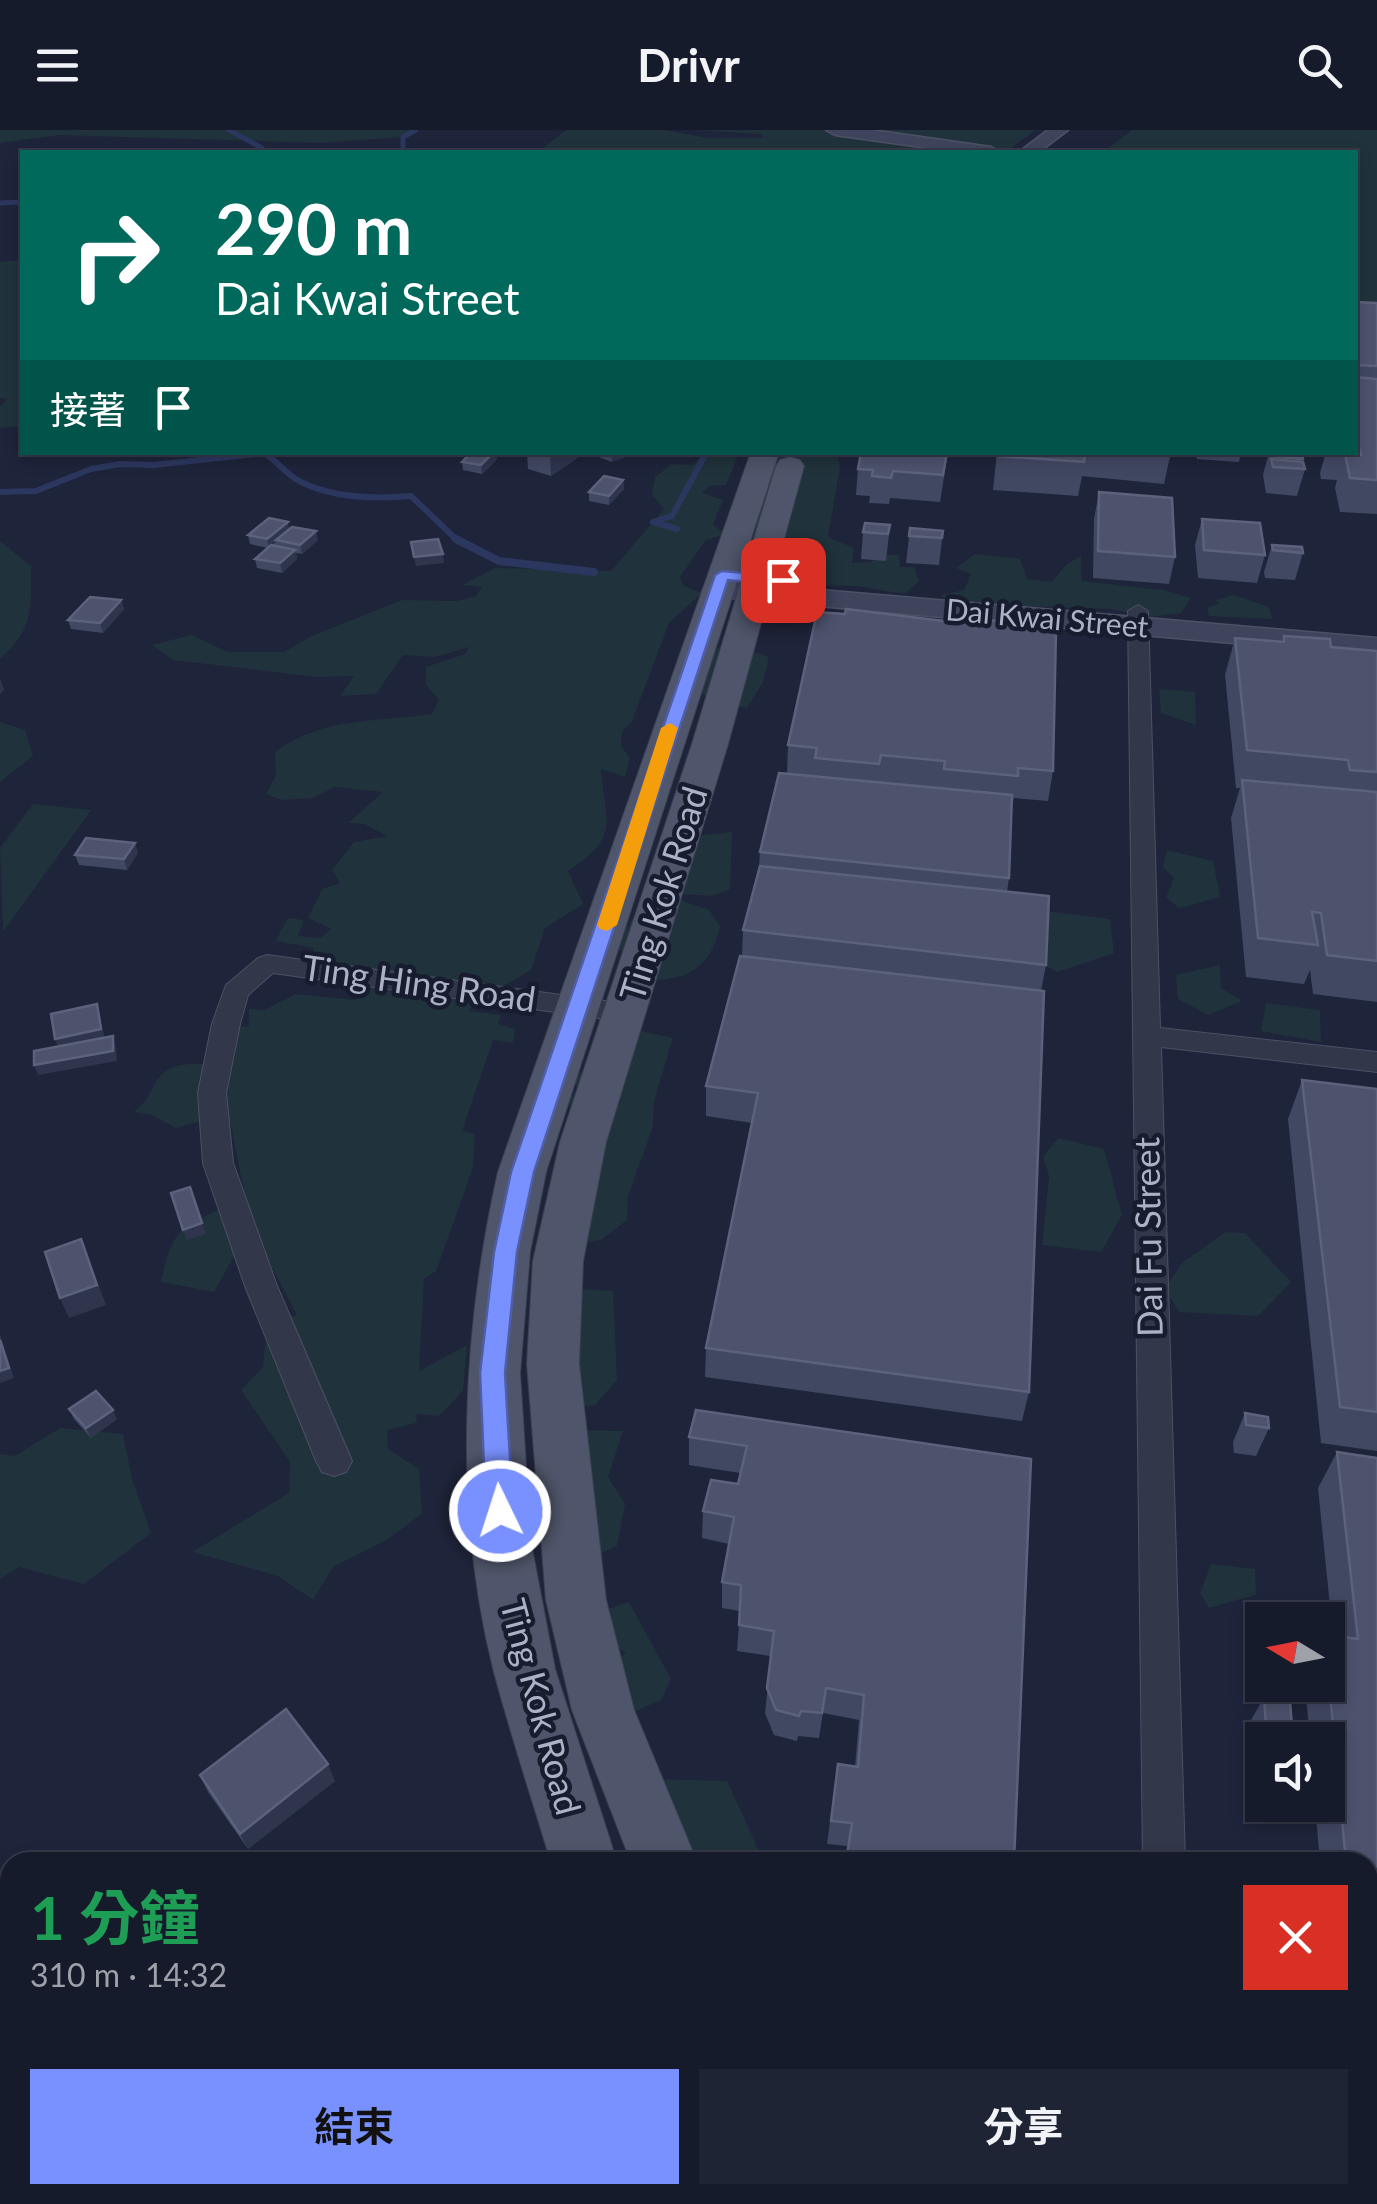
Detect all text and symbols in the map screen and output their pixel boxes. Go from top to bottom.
icon: menu [30,38,85,93]
text: Drivr [637,38,740,92]
icon: search [1292,38,1347,93]
text: 290 m [215,186,412,270]
icon: right [50,190,180,320]
text: Dai Kwai Street [215,271,520,325]
icon: arrive [146,380,201,435]
text: 接著 [50,386,126,432]
pin [741,538,826,623]
icon: arrive [756,553,811,608]
street label: Dai Kwai Street [944,590,1150,644]
street label: Ting Kok Road [610,781,715,1006]
street label: Ting Hing Road [300,945,538,1019]
street label: Dai Fu Street [1124,1136,1170,1337]
position arrow [448,1459,552,1563]
street label: Ting Kok Road [493,1594,591,1819]
north arrow [1245,1602,1345,1702]
map controls [1245,1602,1345,1822]
button: sound [1245,1722,1345,1822]
text: 1 分鐘 [30,1881,199,1953]
button: close [1243,1885,1348,1990]
text: 310 m · 14:32 [30,1955,227,1994]
button: 結束 [30,2069,679,2184]
button: 分享 [699,2069,1348,2184]

